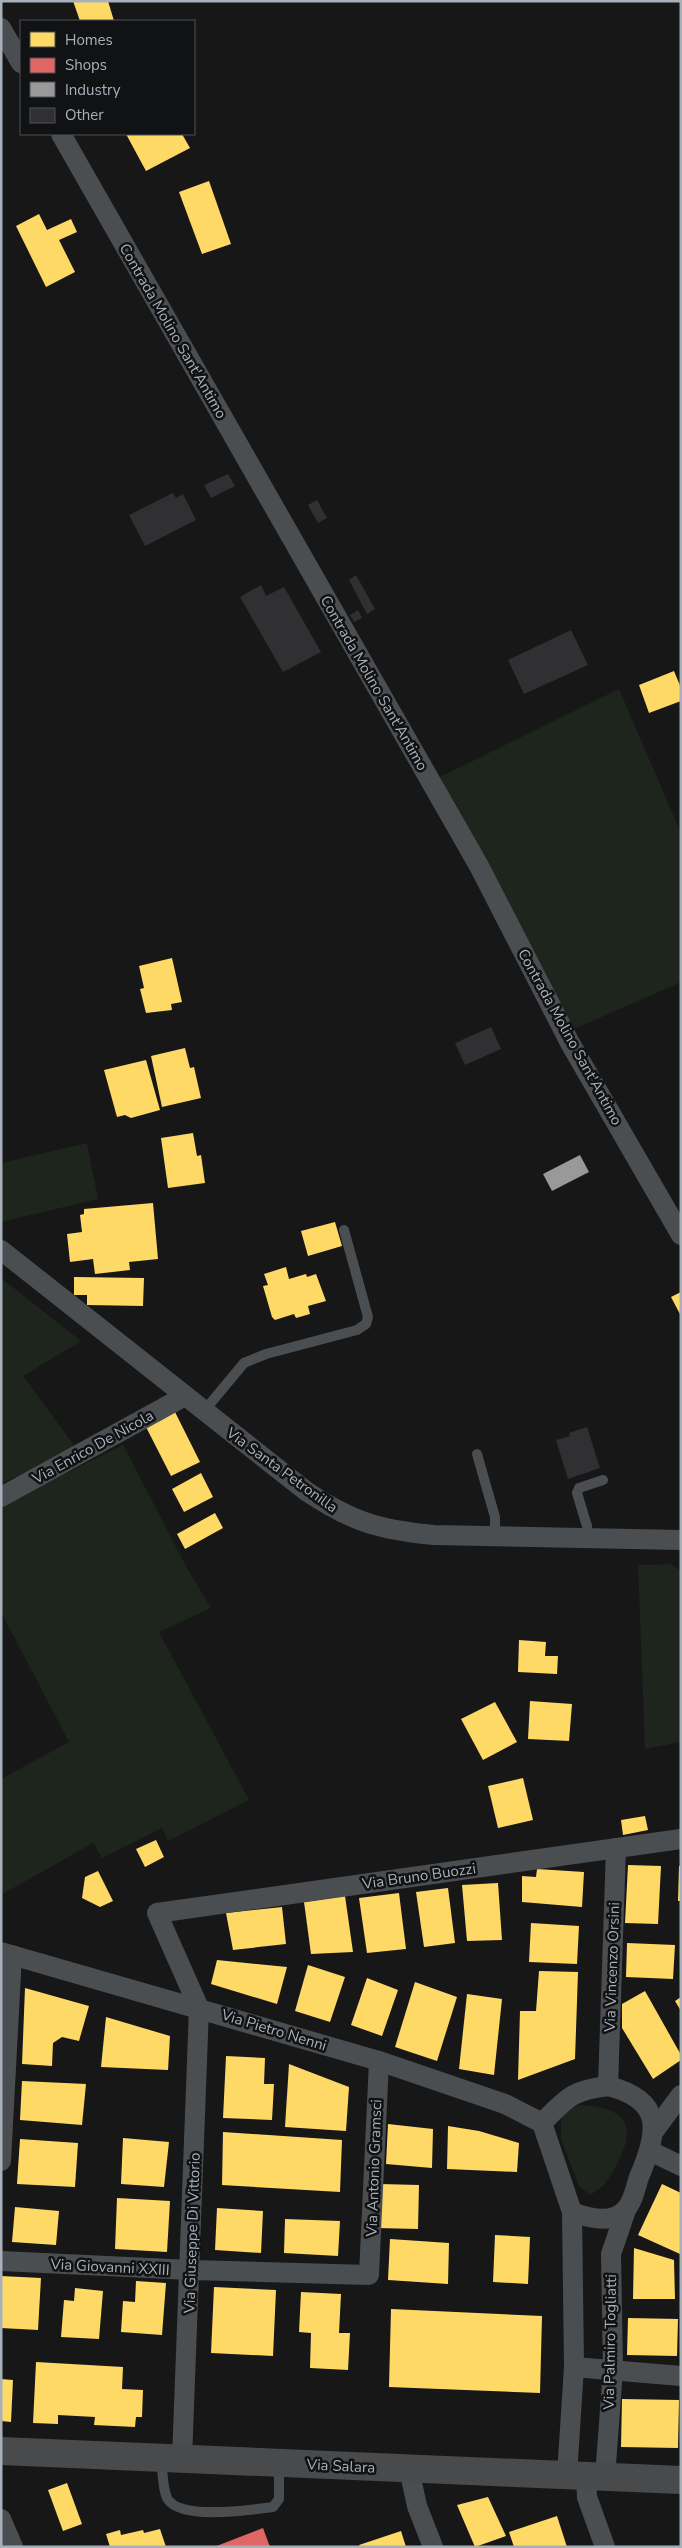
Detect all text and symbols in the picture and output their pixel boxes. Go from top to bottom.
legend [20,20,195,135]
text: Homes [65,30,113,50]
text: Shops [65,55,107,75]
text: Industry [65,80,121,100]
text: Other [65,105,104,125]
street label: Contrada Molino Sant'Antimo [115,240,231,422]
street label: Contrada Molino Sant'Antimo [316,592,432,774]
street label: Contrada Molino Sant'Antimo [513,945,627,1129]
street label: Via Enrico De Nicola [28,1405,157,1489]
street label: Via Santa Petronilla [221,1422,342,1517]
street label: Via Bruno Buozzi [360,1858,477,1894]
street label: Via Vincenzo Orsini [600,1902,624,2033]
street label: Via Pietro Nenni [218,2004,329,2055]
street label: Via Antonio Gramsci [362,2099,386,2238]
street label: Via Giuseppe Di Vittorio [179,2152,205,2315]
street label: Via Giovanni XXIII [49,2254,170,2280]
street label: Via Palmiro Togliatti [599,2274,621,2411]
street label: Via Salara [305,2454,376,2478]

